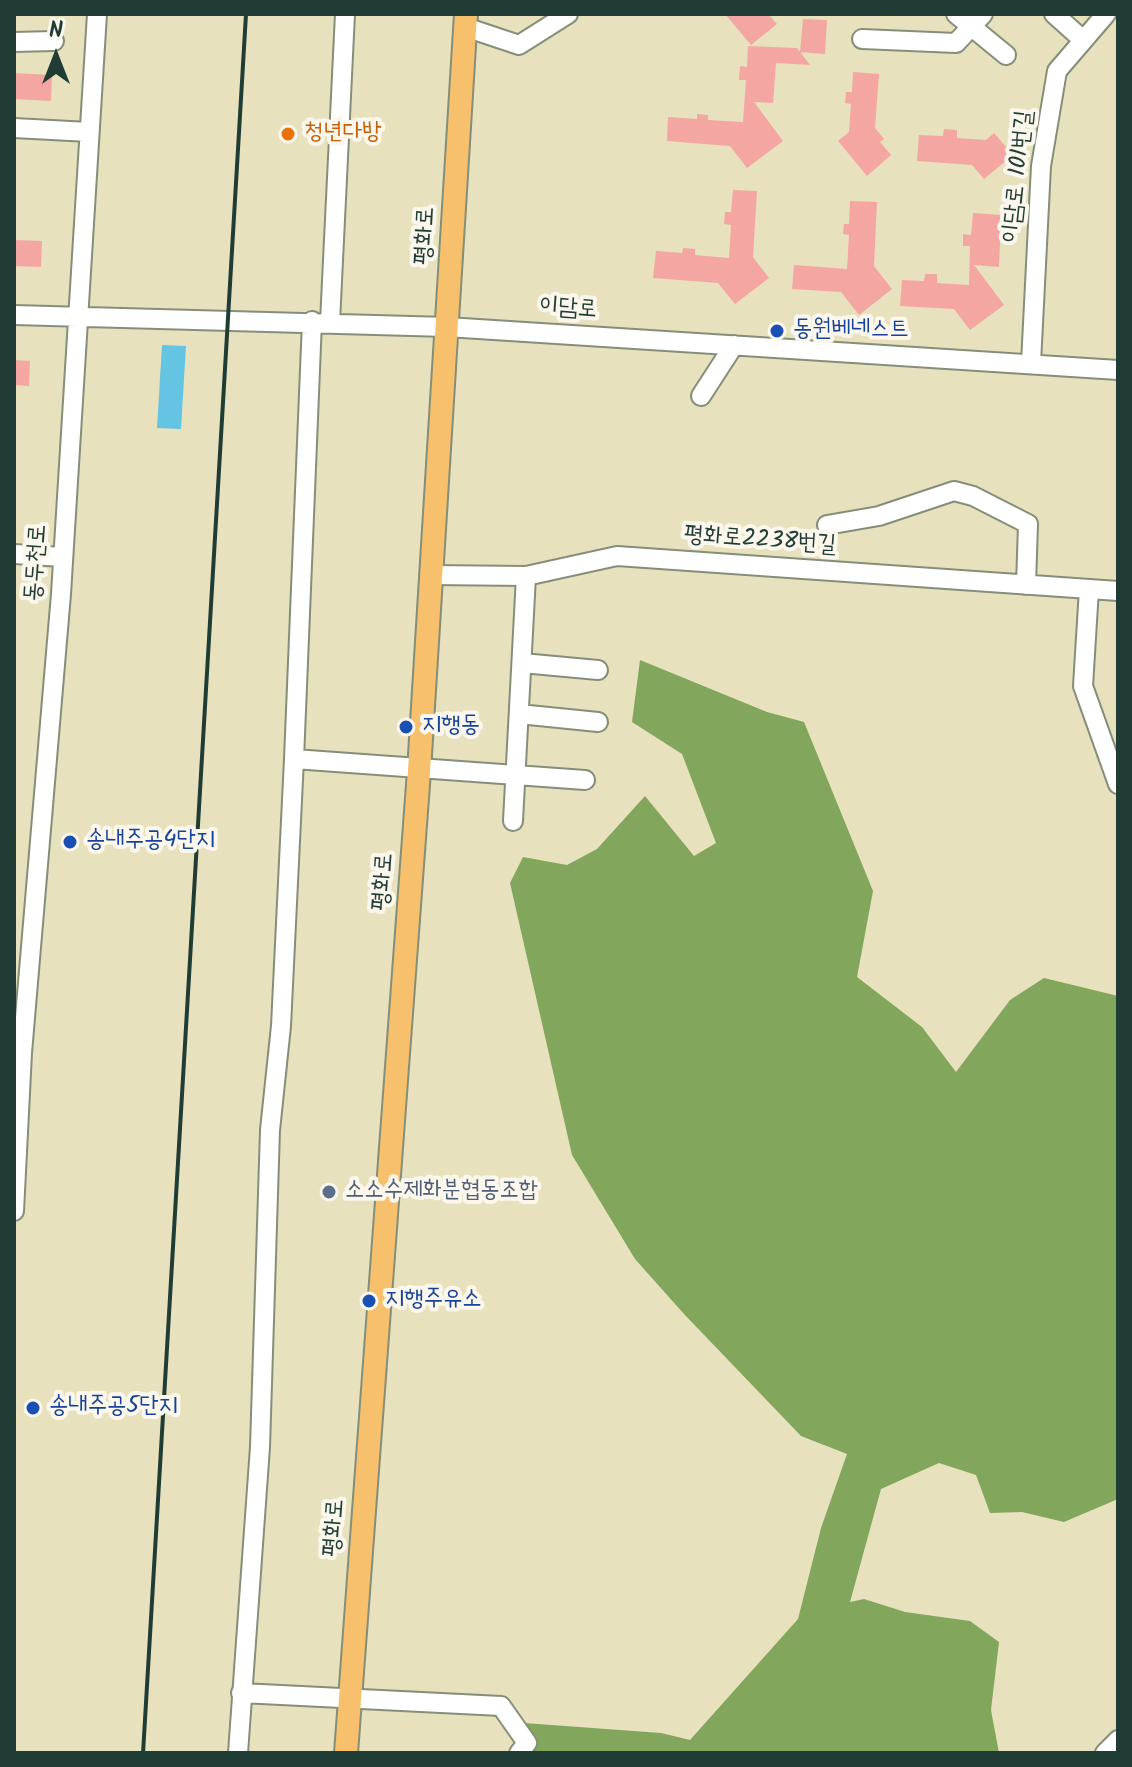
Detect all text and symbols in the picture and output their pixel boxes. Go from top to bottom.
text: N [49,14,63,49]
north arrow [16,16,96,96]
street label: 이담로 101번길 [999,109,1041,245]
place label: 청년다방 [304,120,381,148]
marker: 청년다방 [279,125,297,143]
street label: 평화로 [411,206,443,266]
street label: 이담로 [538,294,598,326]
place label: 동원베네스트 [793,317,909,345]
marker: 동원베네스트 [768,322,786,340]
street label: 평화로2238번길 [683,522,837,562]
street label: 동두천로 [21,523,55,603]
place label: 지행동 [422,713,480,741]
marker: 지행동 [397,718,415,736]
place label: 송내주공4단지 [86,828,215,856]
marker: 송내주공4단지 [61,833,79,851]
street label: 평화로 [369,852,401,912]
place label: 소소수제화분협동조합 [345,1178,538,1206]
marker: 소소수제화분협동조합 [320,1183,338,1201]
place label: 지행주유소 [385,1287,482,1315]
marker: 지행주유소 [360,1292,378,1310]
place label: 송내주공5단지 [49,1394,178,1422]
marker: 송내주공5단지 [24,1399,42,1417]
street label: 평화로 [320,1498,352,1558]

